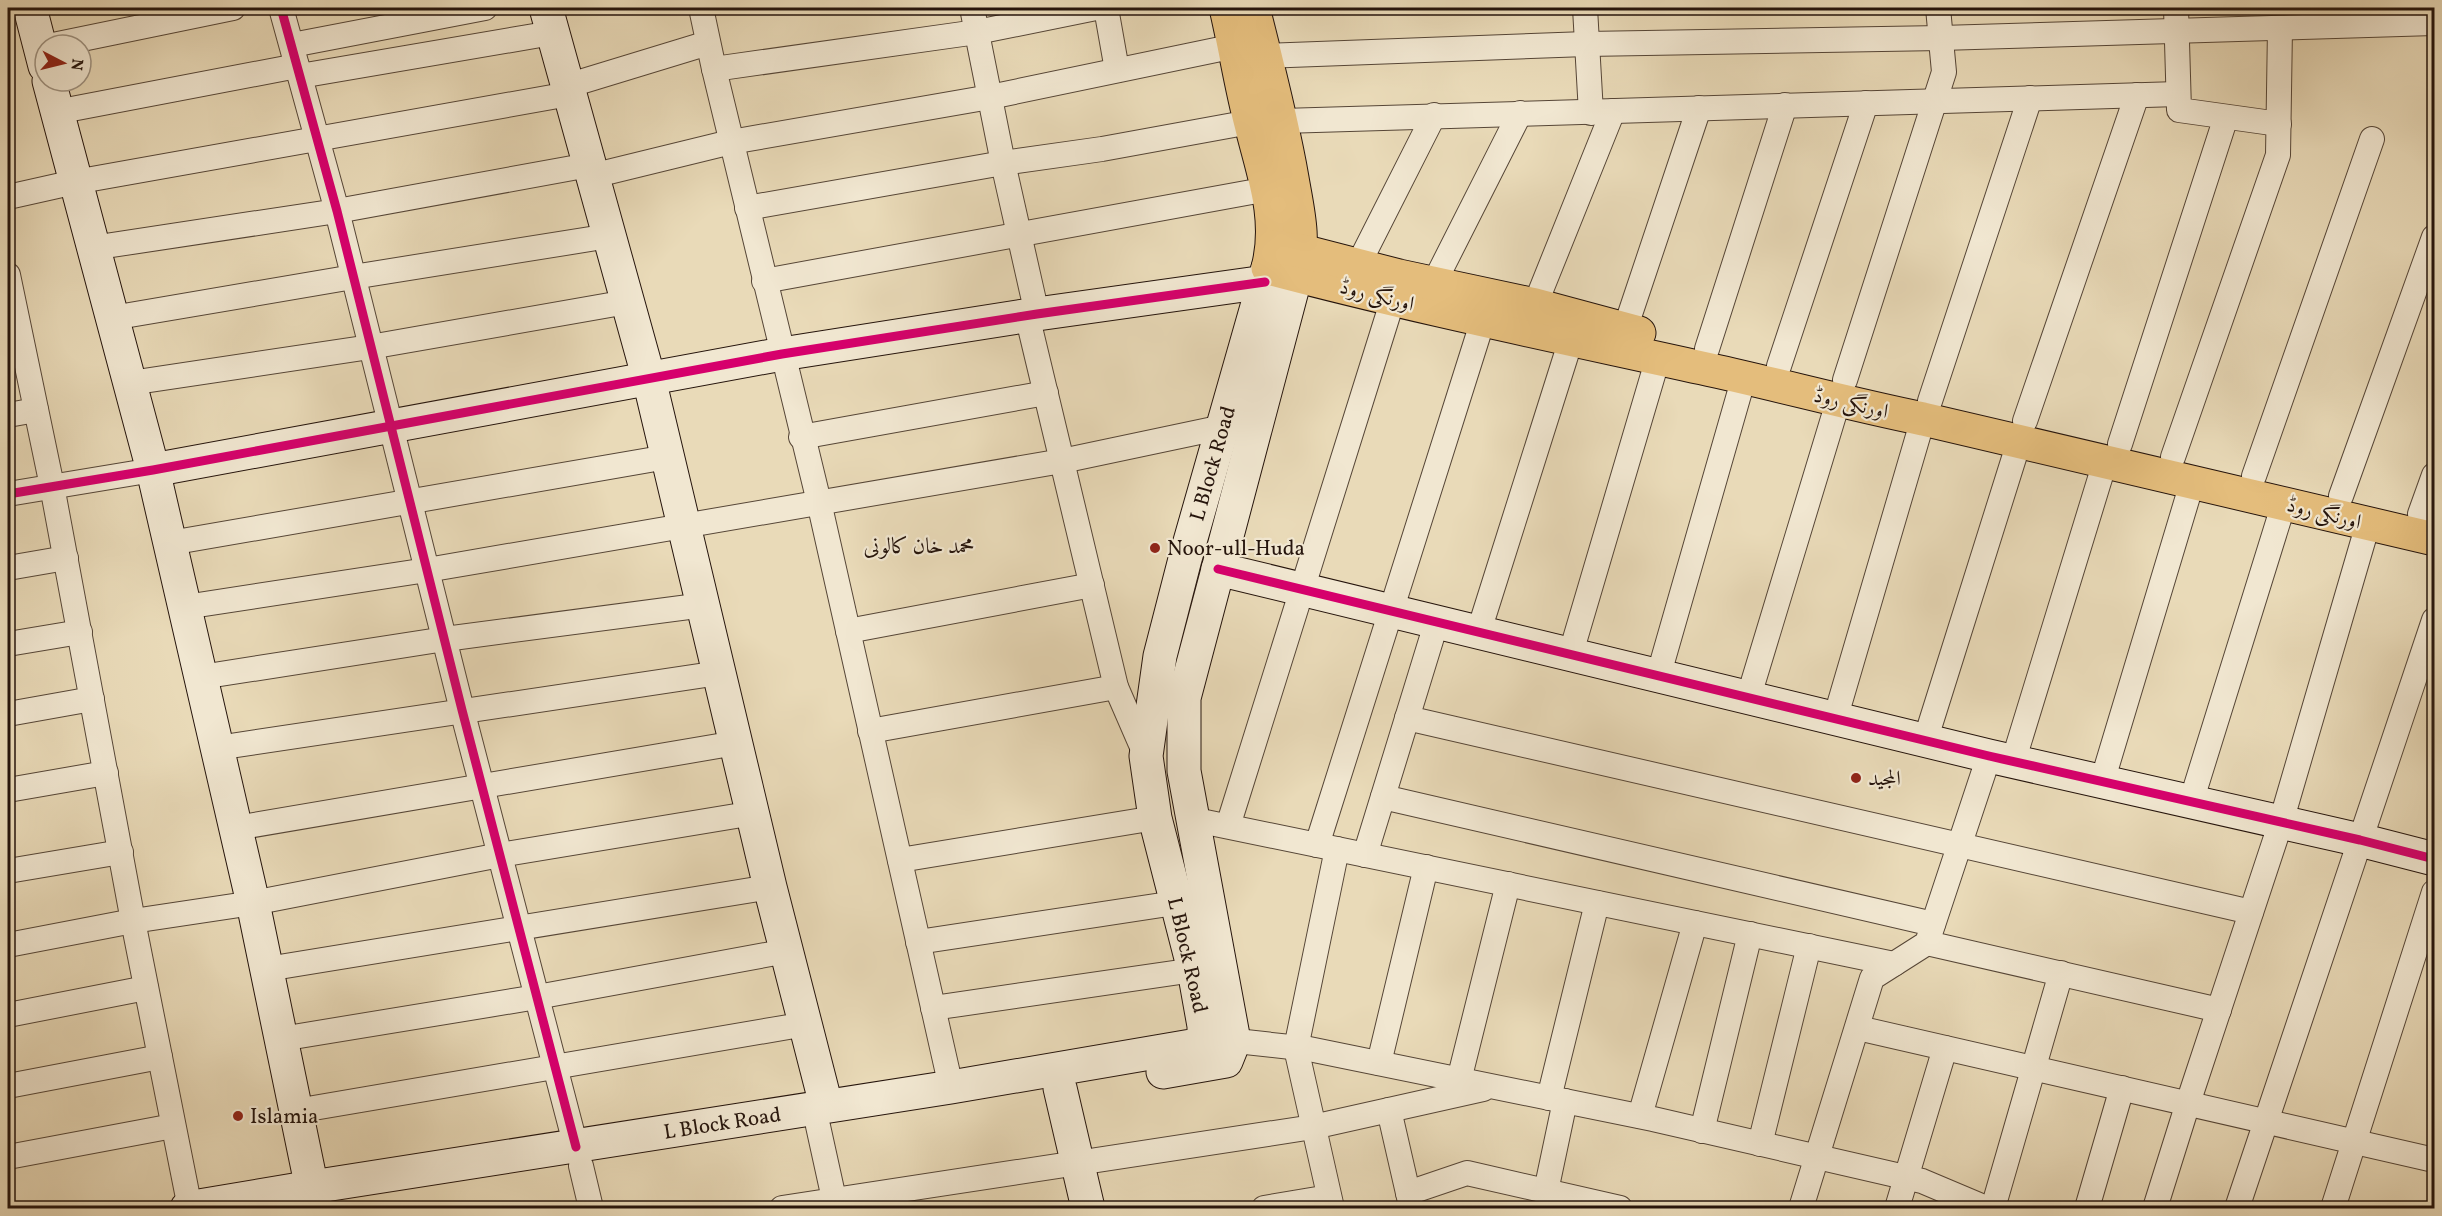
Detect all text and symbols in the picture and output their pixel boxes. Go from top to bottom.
north arrow [33,33,93,93]
text: N [64,57,88,72]
street label: اورنگی روڈ [1336,273,1417,320]
street label: اورنگی روڈ [1810,382,1891,427]
street label: L Block Road [1184,403,1244,525]
street label: اورنگی روڈ [2283,491,2364,538]
district label: محمد خان کالونی [864,532,974,563]
place label: Noor-ull-Huda [1167,535,1305,564]
marker: Noor-ull-Huda [1148,541,1162,555]
place label: المجید [1868,765,1901,794]
marker: المجید [1849,771,1863,785]
street label: L Block Road [1159,894,1214,1016]
street label: L Block Road [662,1101,783,1148]
place label: Islamia [250,1103,319,1132]
marker: Islamia [231,1109,245,1123]

